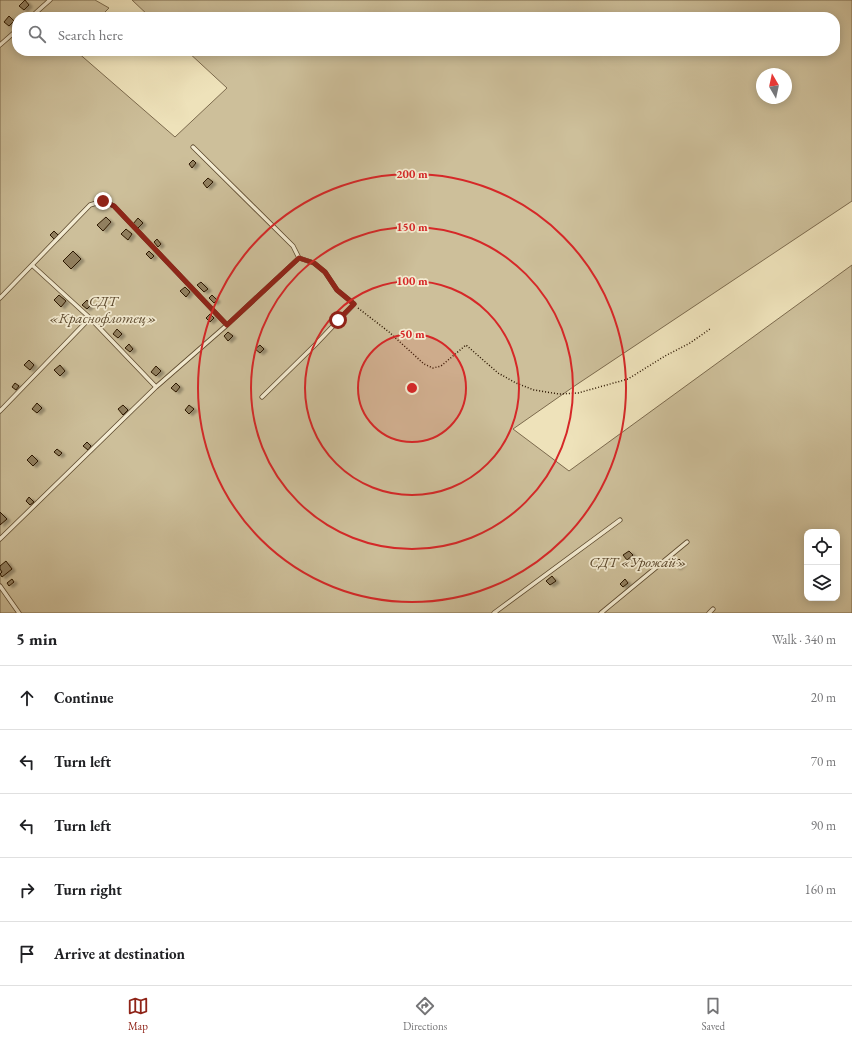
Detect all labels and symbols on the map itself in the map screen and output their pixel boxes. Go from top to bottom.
north arrow [756,68,792,104]
text: 200 m [396,166,428,182]
route end [94,192,112,210]
text: 150 m [396,219,428,235]
text: 100 m [396,273,428,289]
park label: СДТ «Краснофлотец» [49,291,157,327]
route start [329,311,347,329]
text: 50 m [399,326,425,342]
centre of rings [405,381,419,395]
park label: СДТ «Урожай» [589,552,687,571]

